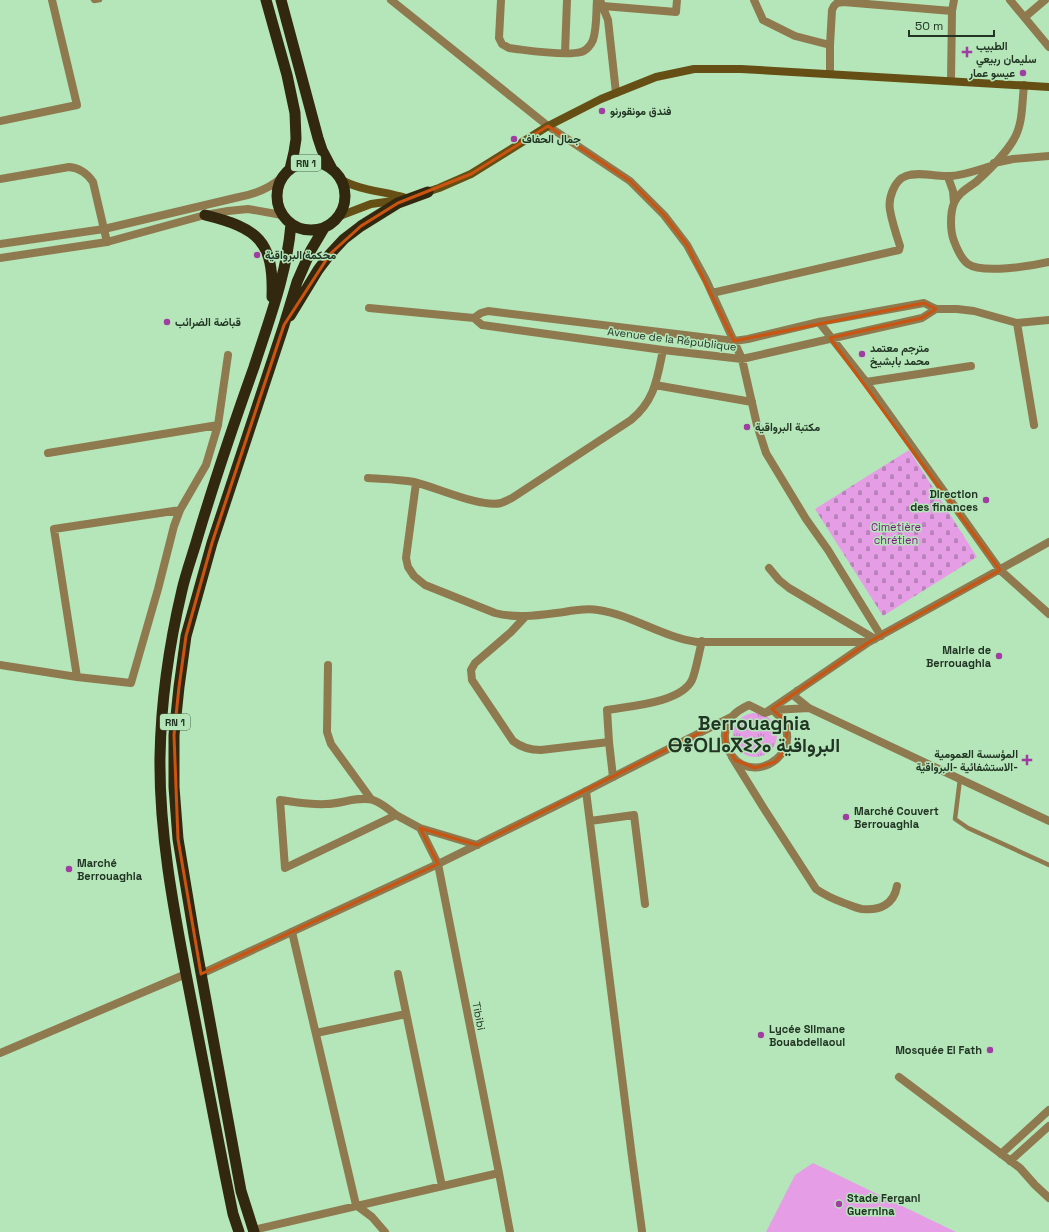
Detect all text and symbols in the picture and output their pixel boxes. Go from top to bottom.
scale bar [909,12,994,38]
text: 50 m [915,18,943,34]
place label: الطبيب سليمان ربيعي [976,39,1037,68]
marker: الطبيب سليمان ربيعي [961,46,973,58]
place label: عيسو عمار [968,66,1015,80]
marker: عيسو عمار [1018,68,1028,78]
place label: فندق مونقورنو [610,104,672,118]
marker: فندق مونقورنو [597,106,607,116]
place label: جمال الحفاف [522,132,581,146]
marker: جمال الحفاف [509,134,519,144]
road number: RN 1 [291,155,321,171]
place label: محكمة البرواقية [265,248,336,262]
marker: محكمة البرواقية [252,250,262,260]
place label: قباضة الضرائب [175,315,241,329]
marker: قباضة الضرائب [162,317,172,327]
street label: Avenue de la République [607,324,737,354]
place label: مترجم معتمد محمد بابشيخ [870,341,930,369]
marker: مترجم معتمد محمد بابشيخ [857,349,867,359]
place label: مكتبة البرواقية [755,420,820,434]
marker: مكتبة البرواقية [742,422,752,432]
place label: Direction des finances [910,487,978,514]
marker: Direction des finances [981,495,991,505]
park label: Cimetière chrétien [871,520,921,547]
place label: Mairie de Berrouaghia [926,643,992,670]
marker: Mairie de Berrouaghia [994,651,1004,661]
district label: Berrouaghia ⴱⴻⵔⵡⴰⴳⵉⵢⴰ البرواقية [668,711,840,758]
road number: RN 1 [160,714,190,730]
place label: المؤسسة العمومية الاستشفائية -البرواقية- [916,747,1018,774]
marker: المؤسسة العمومية الاستشفائية -البرواقية- [1021,754,1033,766]
place label: Marché Couvert Berrouaghia [854,804,939,831]
marker: Marché Couvert Berrouaghia [841,812,851,822]
place label: Marché Berrouaghia [77,856,143,883]
marker: Marché Berrouaghia [64,864,74,874]
street label: Tibibi [469,1001,489,1032]
place label: Lycée Slimane Bouabdellaoui [769,1022,845,1049]
marker: Lycée Slimane Bouabdellaoui [756,1030,766,1040]
place label: Mosquée El Fath [895,1043,982,1057]
marker: Mosquée El Fath [985,1045,995,1055]
place label: Stade Fergani Guernina [847,1191,921,1218]
marker: Stade Fergani Guernina [834,1199,844,1209]

